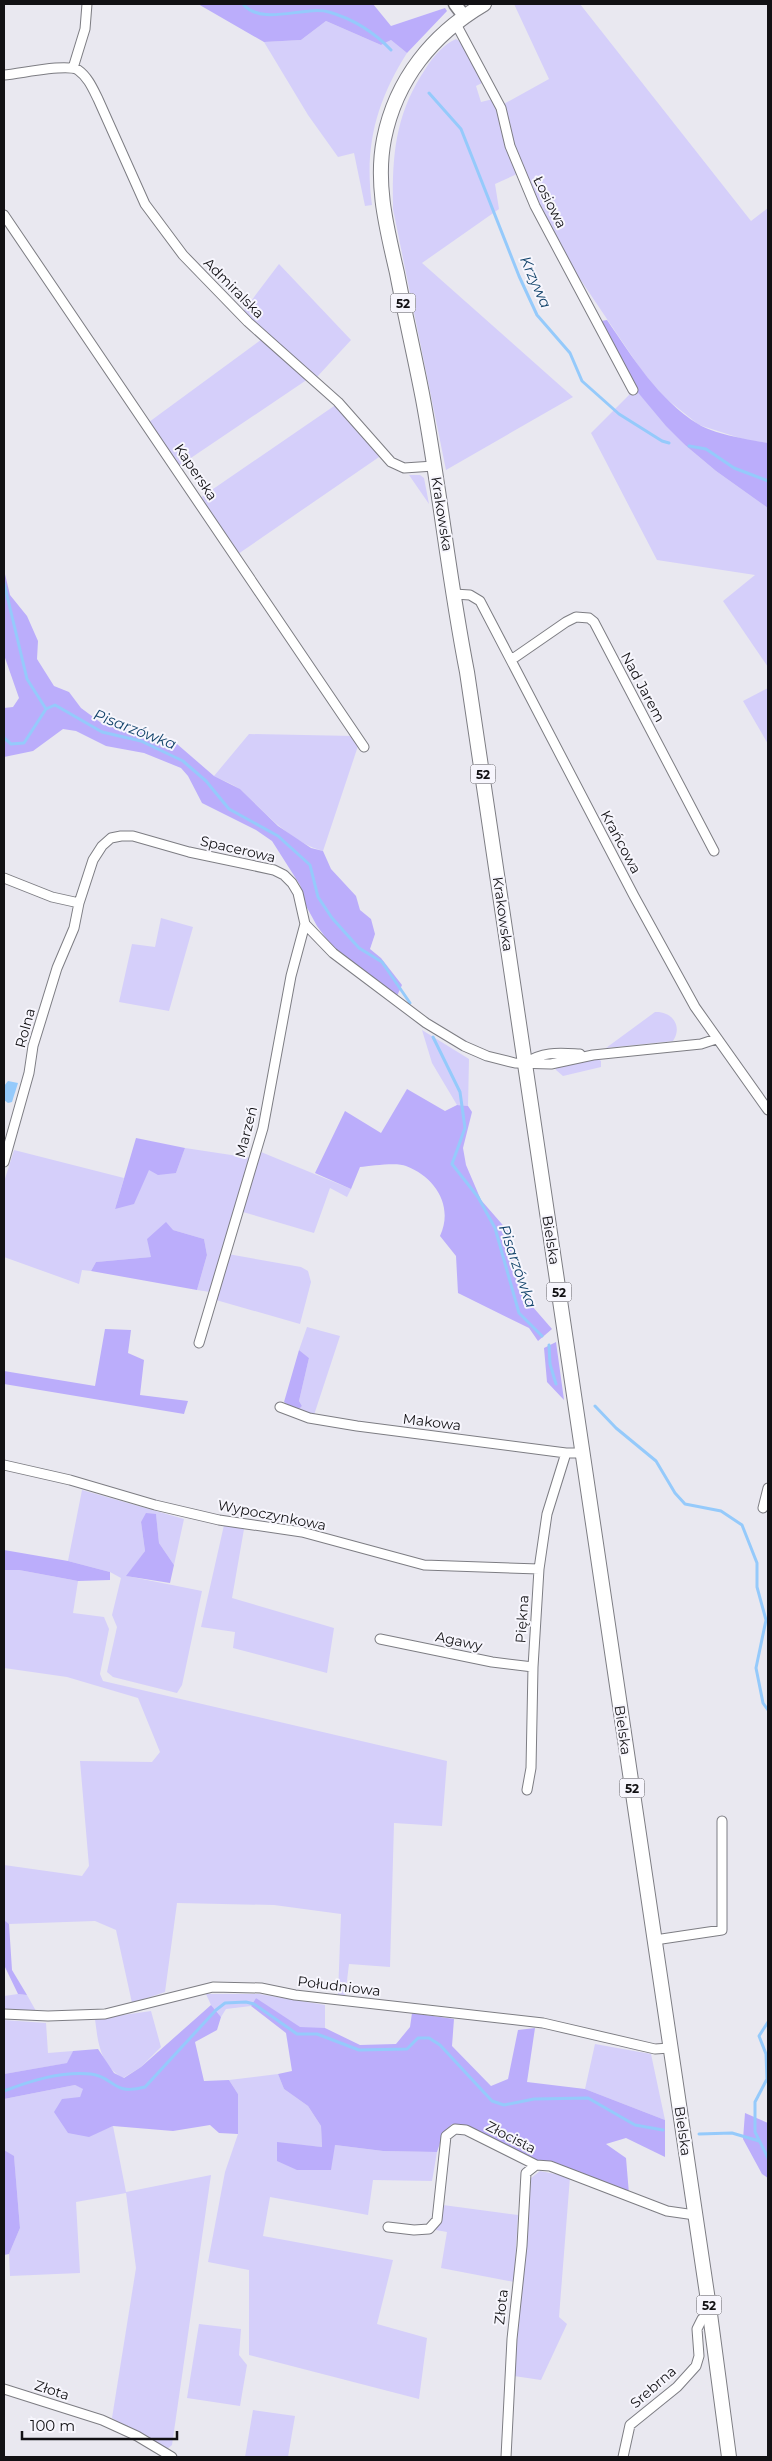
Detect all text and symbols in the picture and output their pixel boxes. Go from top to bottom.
street label: Łosiowa [529,173,571,231]
water label: Krzywa [516,253,556,311]
street label: Admiralska [200,254,268,322]
road number: 52 [390,294,416,312]
street label: Kaperska [170,440,222,504]
street label: Krakowska [427,475,457,553]
street label: Nad Jarem [617,649,669,725]
water label: Pisarzówka [91,705,179,753]
road number: 52 [470,764,496,784]
street label: Krańcowa [597,807,645,877]
street label: Spacerowa [199,832,277,866]
street label: Krakowska [489,875,517,953]
street label: Rolna [11,1006,39,1050]
street label: Marzeń [231,1104,261,1160]
street label: Bielska [538,1214,564,1266]
water label: Pisarzówka [495,1222,541,1310]
road number: 52 [546,1282,572,1301]
street label: Makowa [402,1409,462,1435]
street label: Wypoczynkowa [216,1496,328,1534]
street label: Piękna [511,1594,533,1644]
street label: Agawy [434,1627,484,1655]
street label: Bielska [611,1704,635,1756]
road number: 52 [620,1779,644,1798]
street label: Południowa [296,1972,382,2000]
street label: Bielska [671,2105,695,2157]
street label: Złocista [483,2117,539,2157]
street label: Złota [490,2288,512,2326]
road number: 52 [696,2296,722,2314]
street label: Srebrna [626,2362,680,2412]
street label: Złota [32,2376,72,2404]
scale bar [22,2408,178,2440]
text: 100 m [30,2416,75,2435]

